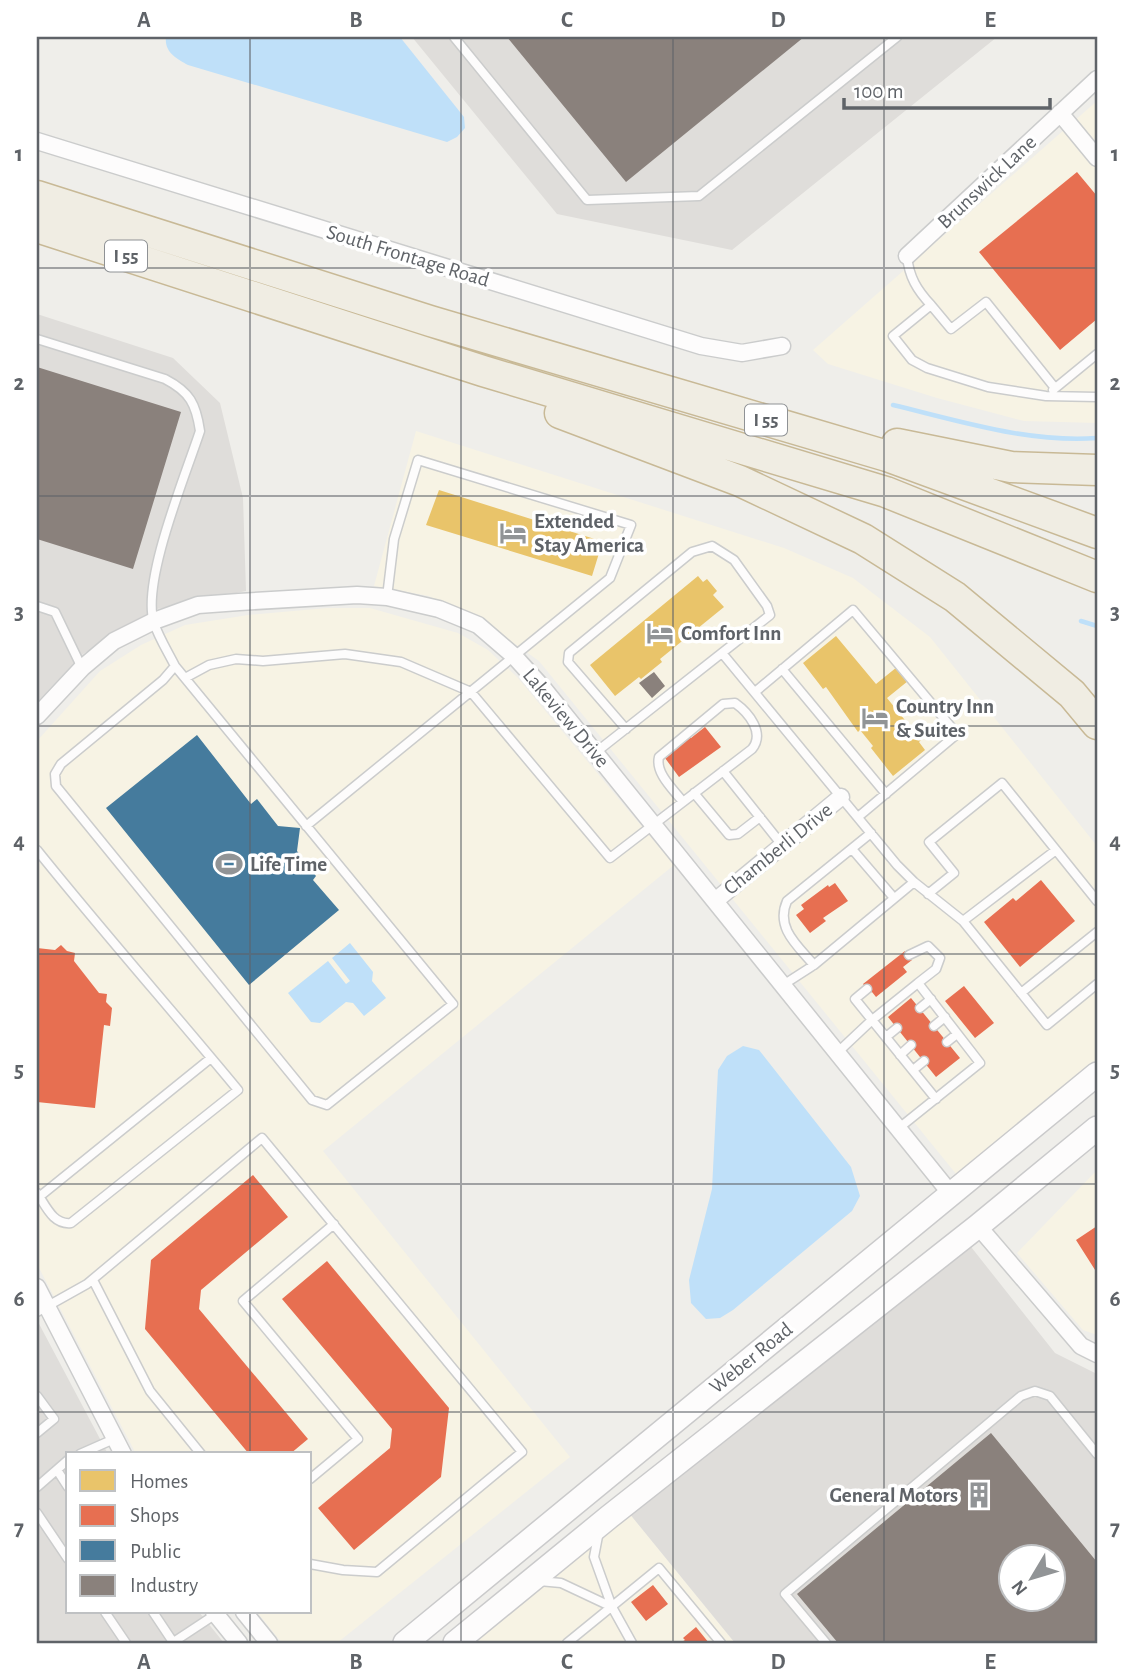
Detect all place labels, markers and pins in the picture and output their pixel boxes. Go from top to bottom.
place label: Extended Stay America [534,511,644,556]
hotel icon: Extended Stay America [498,518,528,548]
hotel icon: Comfort Inn [645,618,675,648]
place label: Comfort Inn [681,623,781,644]
place label: Country Inn & Suites [896,696,994,741]
hotel icon: Country Inn & Suites [860,703,890,733]
sports icon: Life Time [214,849,244,879]
place label: Life Time [250,854,327,875]
building icon: General Motors [964,1480,994,1510]
place label: General Motors [830,1485,958,1506]

